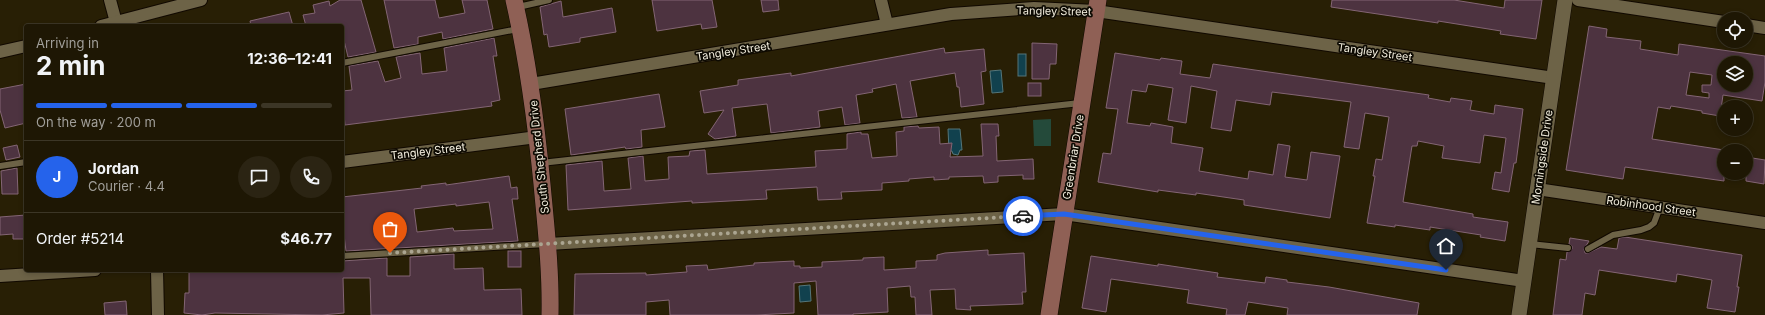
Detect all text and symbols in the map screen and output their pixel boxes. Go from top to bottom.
street label: Tangley Street [1016,3,1092,19]
map controls [1717,12,1753,180]
button: locate [1717,12,1753,48]
text: Arriving in [36,35,99,51]
street label: Tangley Street [695,38,771,64]
street label: Tangley Street [1337,40,1413,64]
text: 12:36–12:41 [247,49,332,68]
text: 2 min [36,50,106,81]
button: layers [1717,56,1753,92]
street label: South Shepherd Drive [526,100,552,214]
button: + [1717,100,1753,136]
street label: Morningside Drive [1528,109,1556,205]
street label: Greenbriar Drive [1059,113,1087,201]
text: On the way · 200 m [36,114,156,130]
street label: Tangley Street [390,139,466,163]
button: − [1717,144,1753,180]
button: chat [238,156,280,198]
button: phone [290,156,332,198]
text: Jordan [88,159,139,178]
text: J [53,167,61,186]
text: Courier · 4.4 [88,178,165,194]
street label: Robinhood Street [1605,193,1697,219]
courier [1003,196,1043,236]
icon: car [1012,205,1034,227]
pin [373,212,407,253]
icon: bag [379,218,401,240]
text: Order #5214 [36,229,124,248]
text: $46.77 [280,229,332,248]
pin [1429,229,1463,270]
icon: home [1435,235,1457,257]

